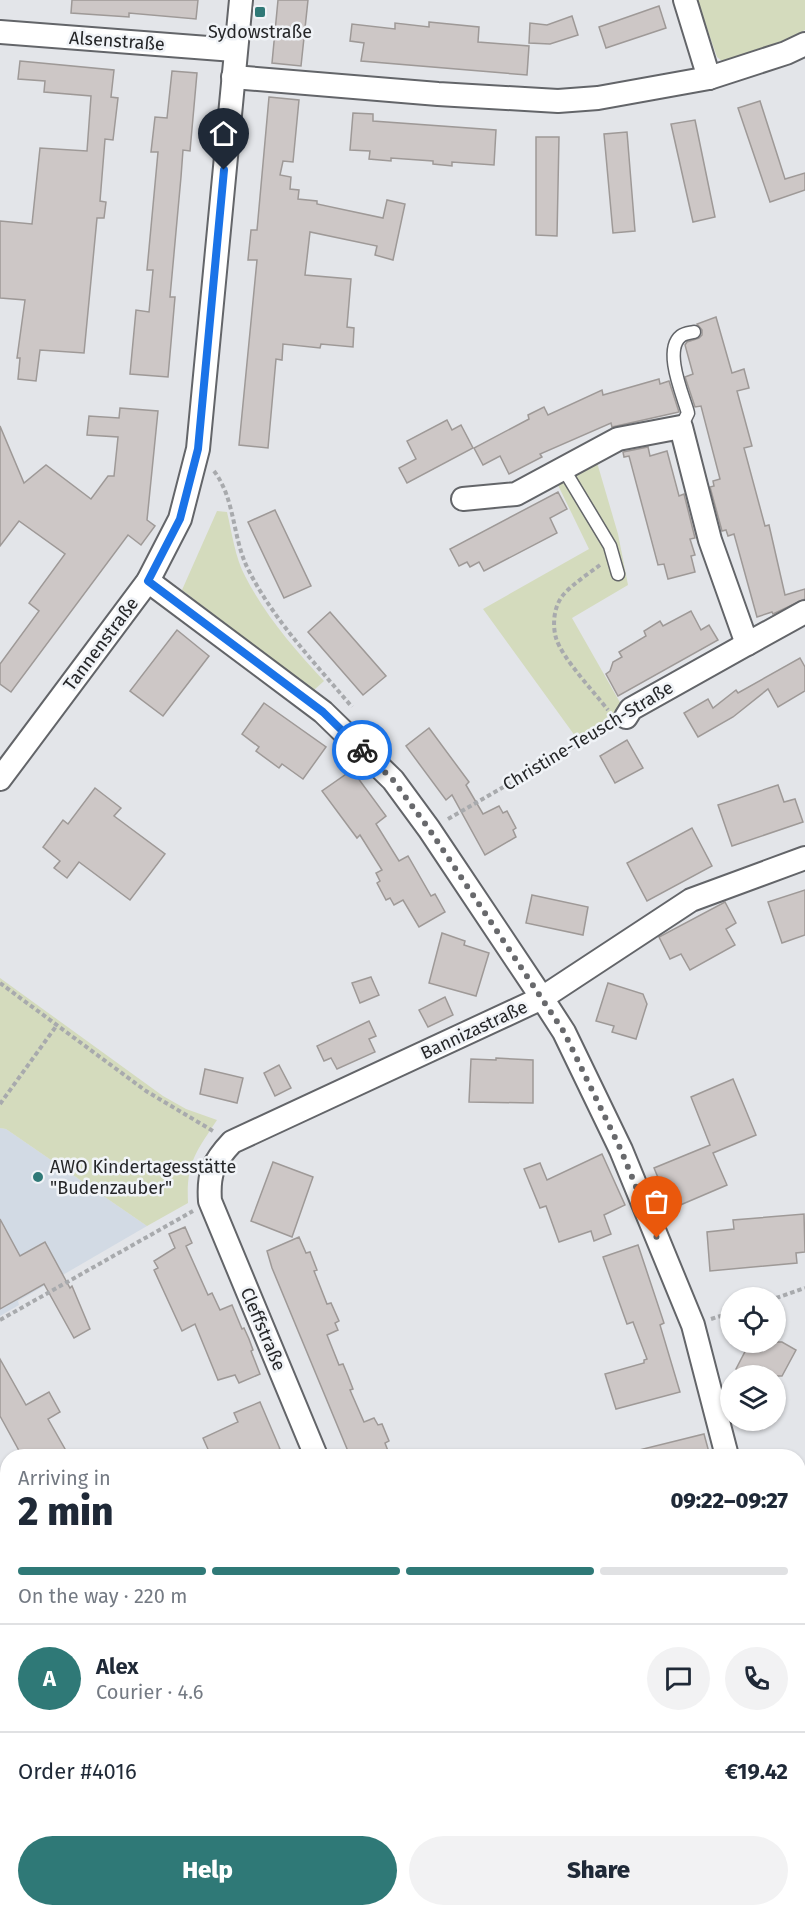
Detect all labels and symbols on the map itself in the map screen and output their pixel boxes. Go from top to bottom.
marker: Sydowstraße [253,5,267,19]
place label: Sydowstraße [208,21,312,43]
street label: Alsenstraße [68,27,166,55]
pin [198,108,249,170]
street label: Tannenstraße [59,593,143,695]
street label: Christine-Teusch-Straße [499,676,677,796]
courier [332,720,392,780]
street label: Bannizastraße [417,996,531,1064]
place label: AWO Kindertagesstätte "Budenzauber" [50,1156,236,1199]
marker: AWO Kindertagesstätte "Budenzauber" [31,1170,45,1184]
pin [631,1176,682,1238]
street label: Cleffstraße [236,1284,290,1374]

